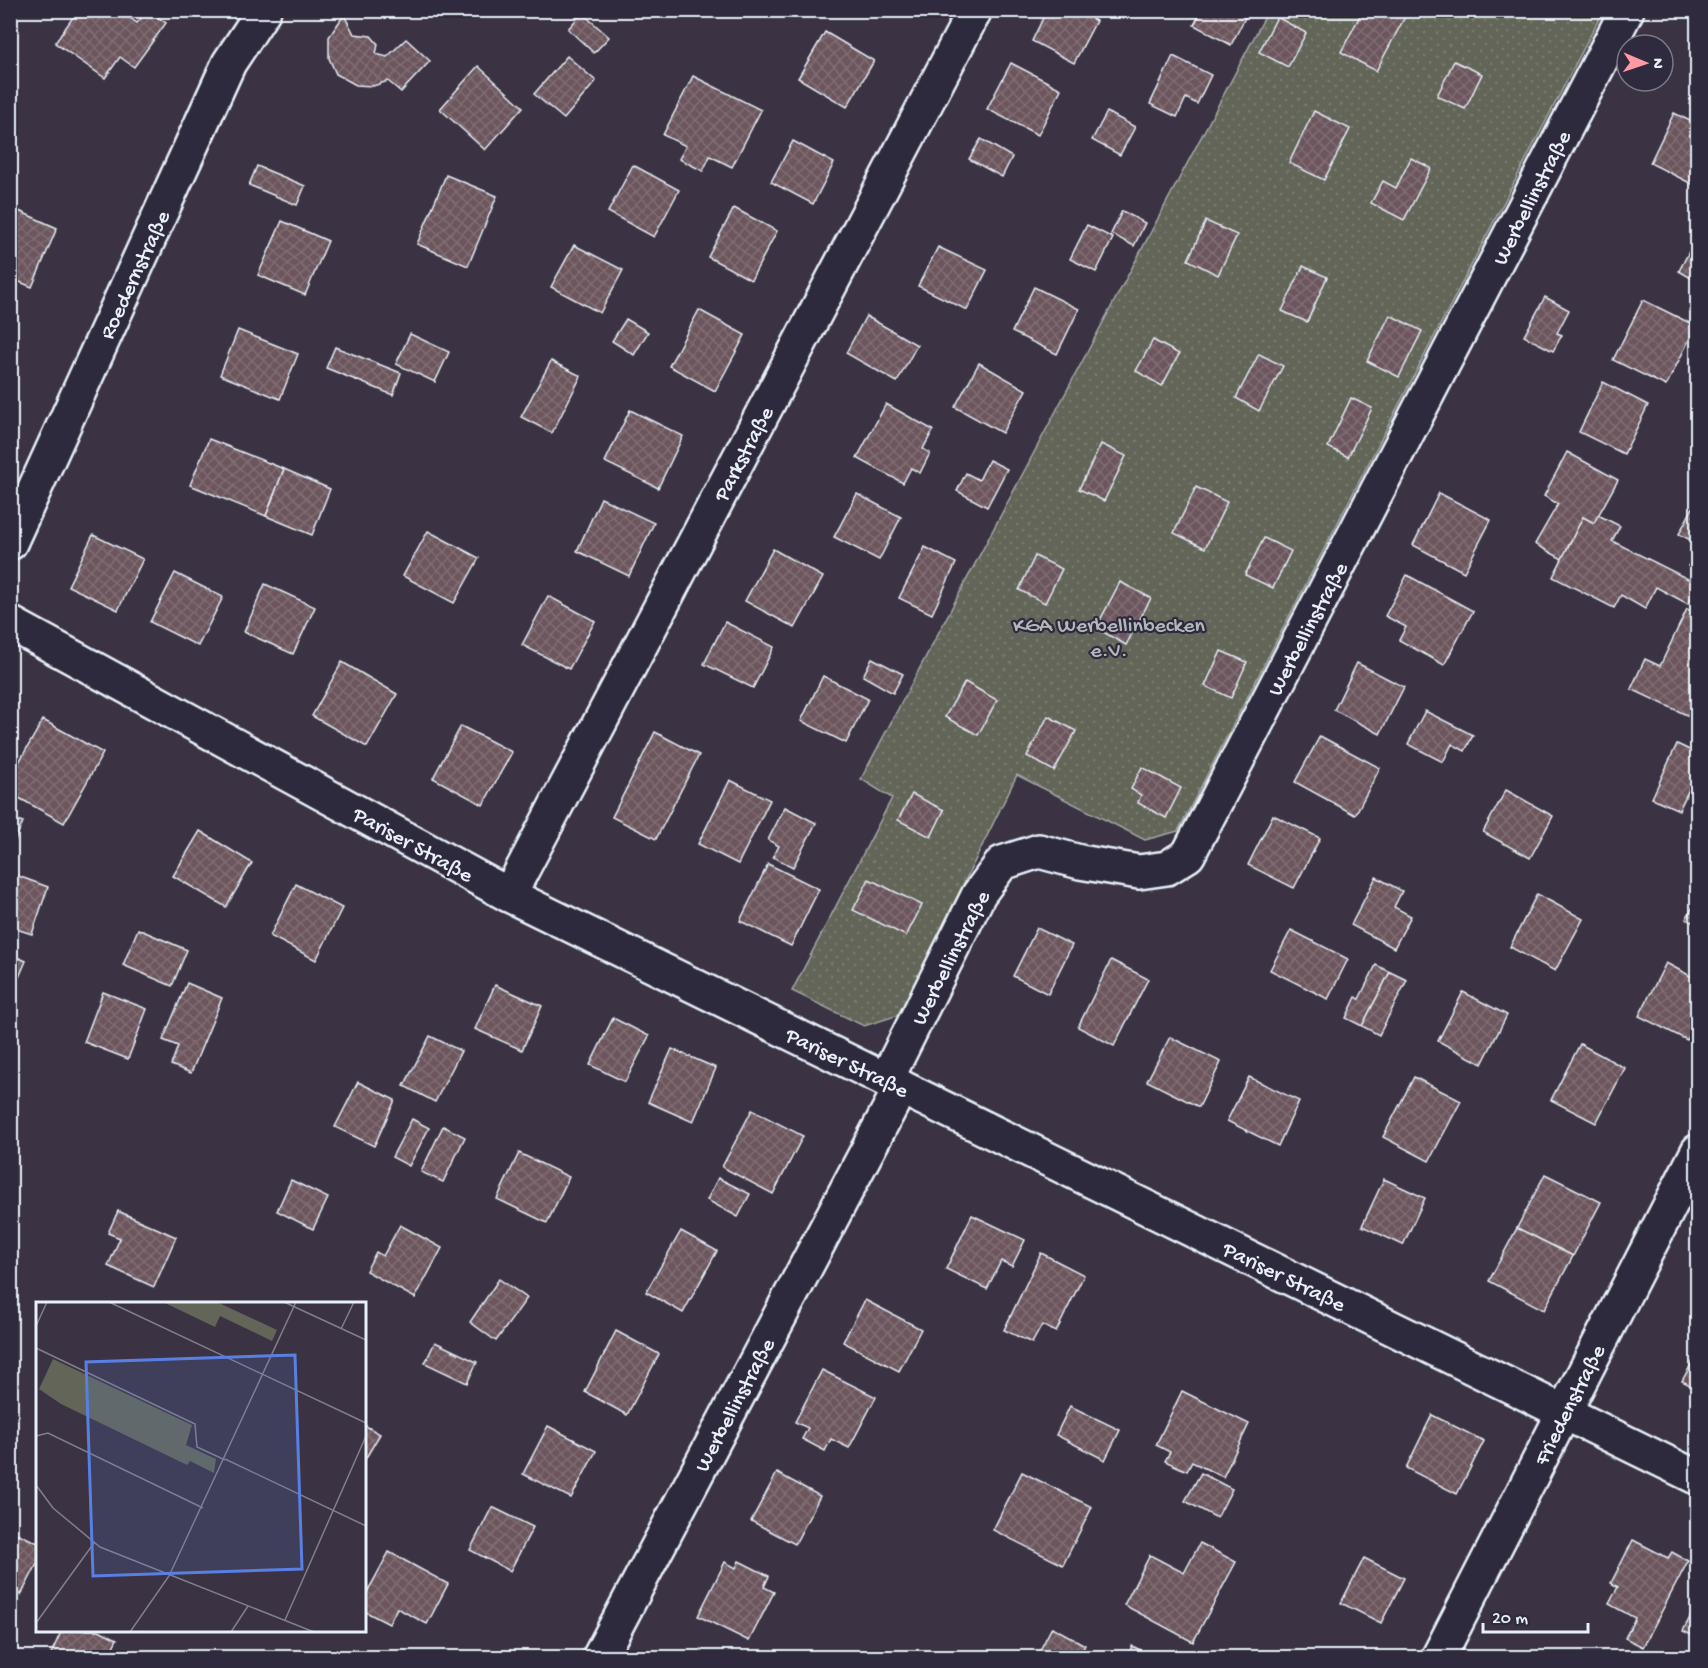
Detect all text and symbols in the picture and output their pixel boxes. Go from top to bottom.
north arrow [1615,33,1675,93]
text: N [1647,58,1666,70]
street label: Werbellinstraße [1488,127,1579,270]
street label: Roedernstraße [96,207,178,344]
street label: Parkstraße [709,402,782,508]
street label: Werbellinstraße [1263,558,1356,701]
park label: KGA Werbellinbecken e.V. [1013,614,1206,665]
street label: Pariser Straße [347,802,477,890]
street label: Werbellinstraße [907,887,998,1030]
street label: Pariser Straße [780,1023,912,1106]
street label: Pariser Straße [1217,1237,1349,1320]
inset map [36,1302,366,1632]
street label: Werbellinstraße [690,1334,783,1477]
street label: Friedenstraße [1530,1341,1613,1471]
scale bar [1483,1596,1588,1634]
text: 20 m [1492,1609,1528,1630]

